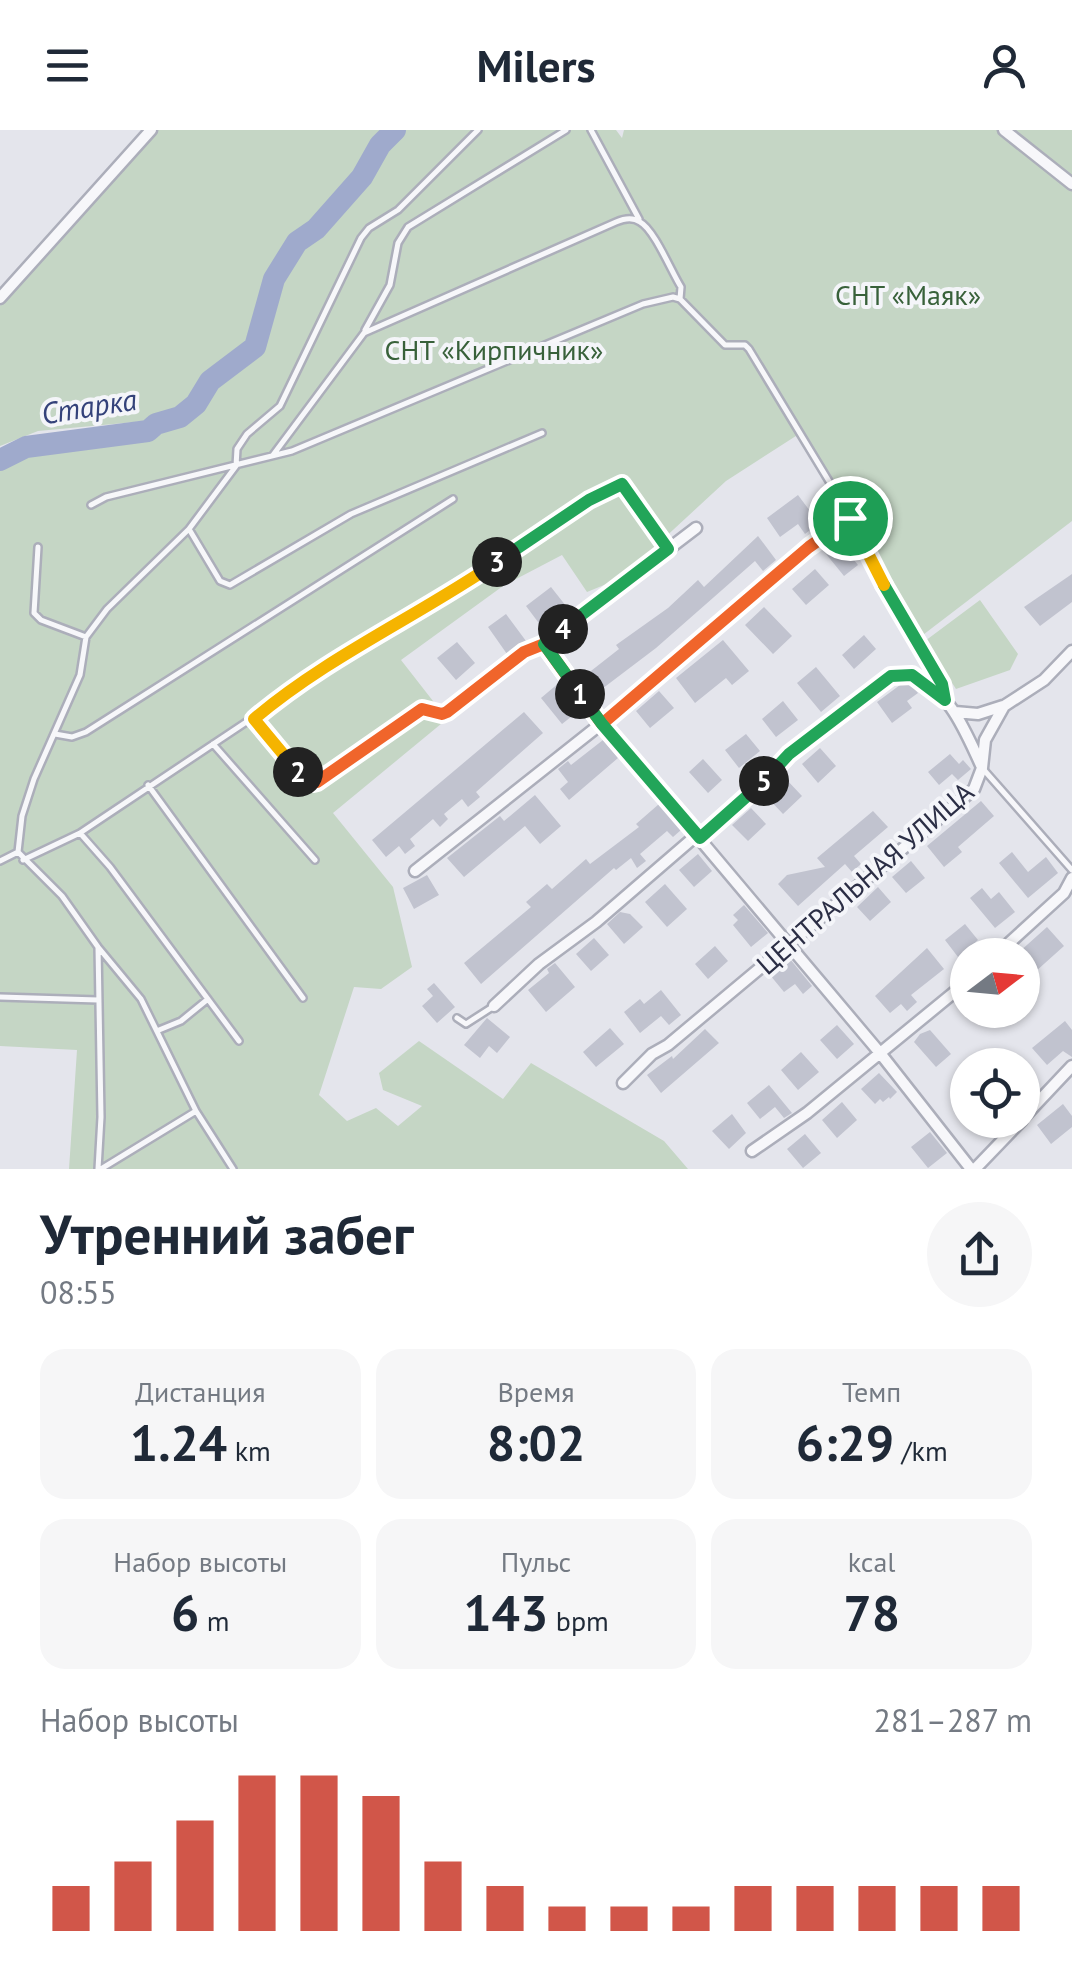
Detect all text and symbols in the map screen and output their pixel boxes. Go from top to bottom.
text: Milers [477,36,595,94]
icon: menu [40,38,95,93]
icon: person [977,38,1032,93]
park label: СНТ «Маяк» [835,276,981,313]
park label: СНТ «Кирпичник» [385,331,603,368]
water label: Старка [38,379,140,432]
pin [808,476,893,561]
icon: arrive [823,491,878,546]
pin: 3 [472,537,522,587]
text: 3 [489,543,505,580]
pin: 4 [538,604,588,654]
text: 4 [555,610,571,647]
pin: 1 [555,669,605,719]
text: 1 [572,675,588,712]
pin: 2 [273,747,323,797]
text: 2 [290,753,306,790]
pin: 5 [739,756,789,806]
text: 5 [756,762,772,799]
street label: ЦЕНТРАЛЬНАЯ УЛИЦА [748,773,982,982]
north arrow [950,938,1040,1028]
map controls [950,938,1040,1138]
button: locate [950,1048,1040,1138]
text: Утренний забег [40,1198,414,1269]
button: share [927,1202,1032,1307]
text: 08:55 [40,1271,117,1313]
text: Дистанция [135,1373,265,1410]
text: Время [497,1373,575,1410]
text: Темп [842,1373,901,1410]
text: 1.24 [130,1410,227,1475]
text: 8:02 [487,1410,585,1475]
text: 6:29 [796,1410,894,1475]
text: km [227,1432,271,1469]
text: /km [894,1432,948,1469]
text: Набор высоты [113,1543,287,1580]
text: Пульс [501,1543,571,1580]
text: kcal [848,1543,896,1580]
text: 6 [171,1580,199,1645]
text: 143 [463,1580,548,1645]
text: 78 [843,1580,900,1645]
text: m [199,1602,230,1639]
text: bpm [548,1602,609,1639]
text: Набор высоты [40,1699,239,1741]
text: 281–287 m [873,1699,1032,1741]

